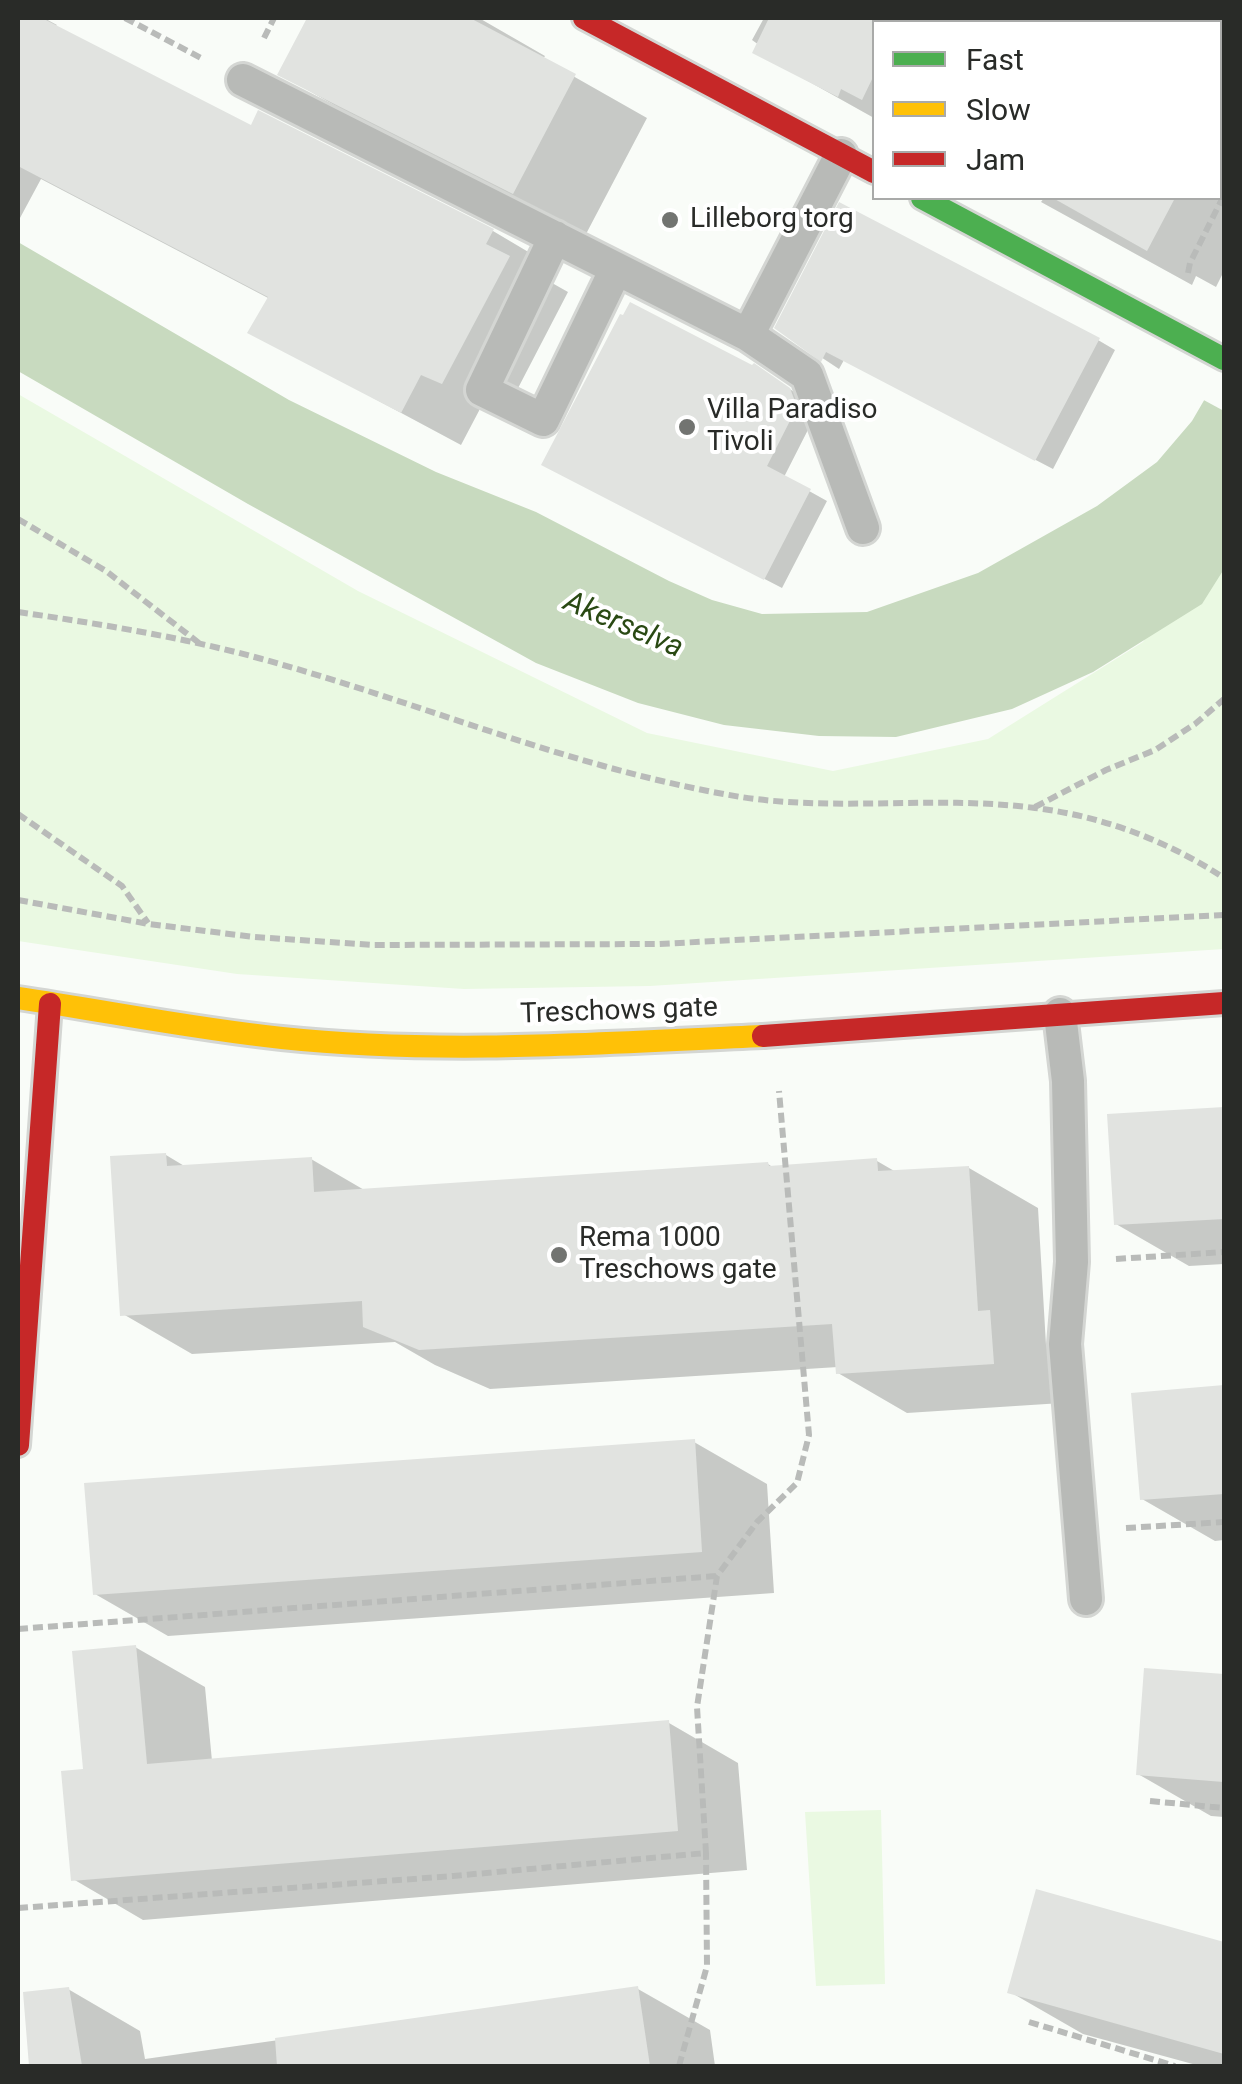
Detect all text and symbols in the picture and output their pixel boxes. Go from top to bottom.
legend [872,20,1222,200]
text: Fast [966,42,1024,77]
text: Slow [966,92,1031,127]
text: Jam [966,142,1025,177]
place label: Lilleborg torg [690,203,854,237]
marker: Lilleborg torg [659,209,681,231]
place label: Villa Paradiso Tivoli [707,394,877,460]
marker: Villa Paradiso Tivoli [676,416,698,438]
water label: Akerselva [558,585,688,667]
street label: Treschows gate [520,992,718,1032]
place label: Rema 1000 Treschows gate [579,1222,777,1288]
marker: Rema 1000 Treschows gate [548,1244,570,1266]

